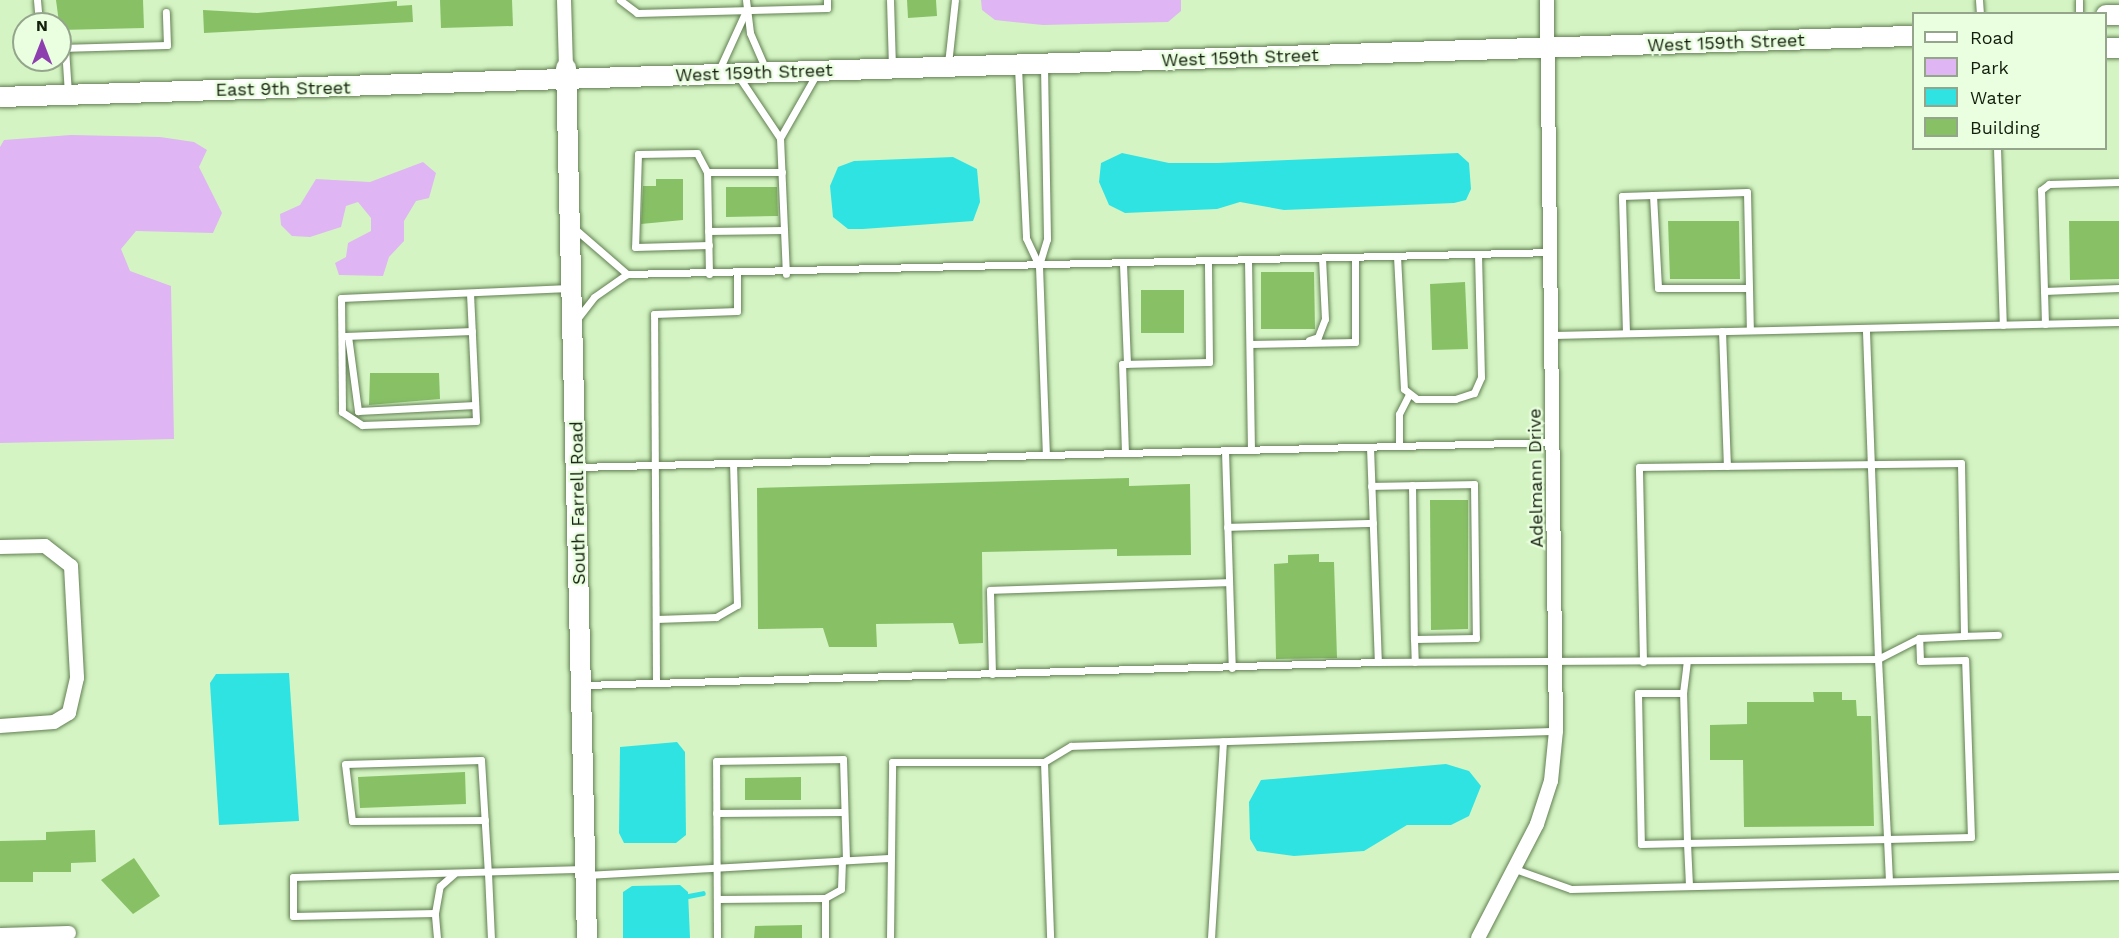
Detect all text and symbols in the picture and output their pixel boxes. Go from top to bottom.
north arrow [12,12,72,72]
legend [1912,12,2107,150]
text: N [36,16,48,35]
text: Road [1970,27,2014,48]
street label: West 159th Street [1647,29,1805,57]
street label: West 159th Street [1161,44,1319,72]
text: Park [1970,57,2009,78]
street label: West 159th Street [675,59,833,87]
street label: East 9th Street [215,77,351,101]
text: Water [1970,87,2022,108]
text: Building [1970,117,2040,138]
street label: Adelmann Drive [1524,408,1548,548]
street label: South Farrell Road [566,421,590,585]

